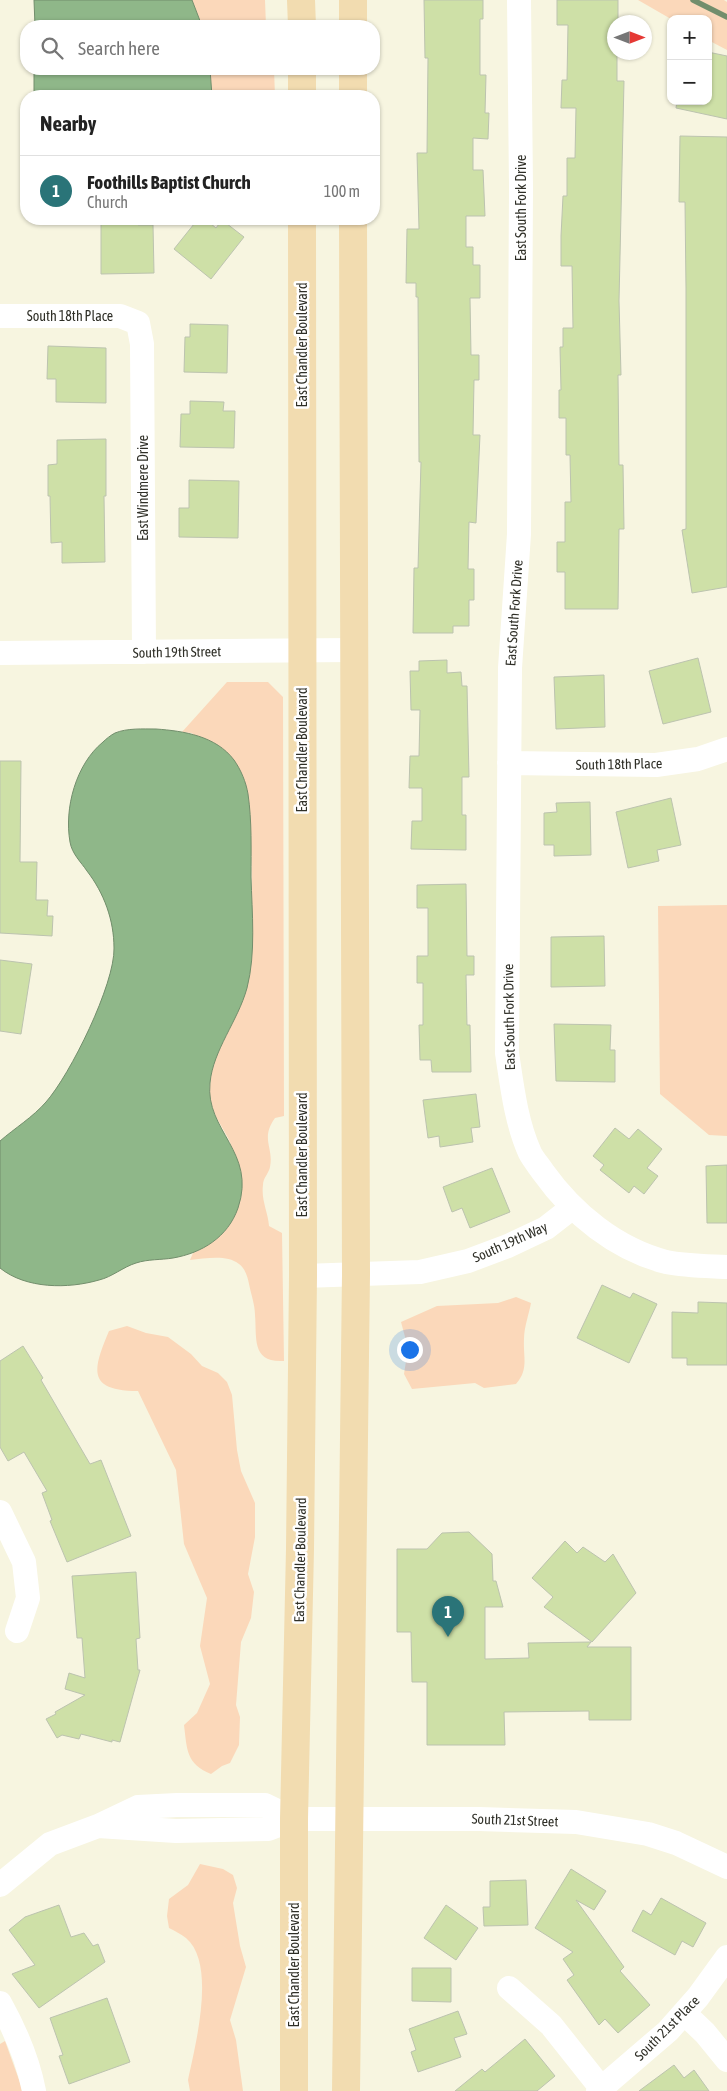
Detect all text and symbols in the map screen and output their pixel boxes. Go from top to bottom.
north arrow [607,15,652,60]
map controls [667,15,712,105]
button: + [667,15,712,60]
search box [20,20,380,75]
icon: search [38,34,66,62]
text: Search here [78,37,160,59]
button: − [667,60,712,105]
text: Nearby [40,111,96,135]
street label: East South Fork Drive [513,155,529,261]
text: Foothills Baptist Church [87,171,251,193]
text: 1 [52,182,60,200]
text: 100 m [324,182,360,200]
text: Church [87,193,128,211]
street label: East Chandler Boulevard [294,282,310,408]
street label: South 18th Place [27,308,113,324]
street label: East Windmere Drive [135,435,151,541]
street label: East South Fork Drive [502,559,526,667]
street label: South 19th Street [133,643,221,661]
street label: East Chandler Boulevard [294,687,310,813]
street label: South 18th Place [576,755,662,773]
street label: East South Fork Drive [500,964,518,1070]
street label: East Chandler Boulevard [294,1092,310,1218]
street label: South 19th Way [470,1218,550,1266]
your location [397,1337,423,1363]
street label: East Chandler Boulevard [291,1497,309,1623]
pin: 1 [432,1596,464,1637]
street label: South 21st Street [471,1810,559,1830]
street label: East Chandler Boulevard [286,1902,302,2028]
street label: South 21st Place [631,1992,703,2064]

